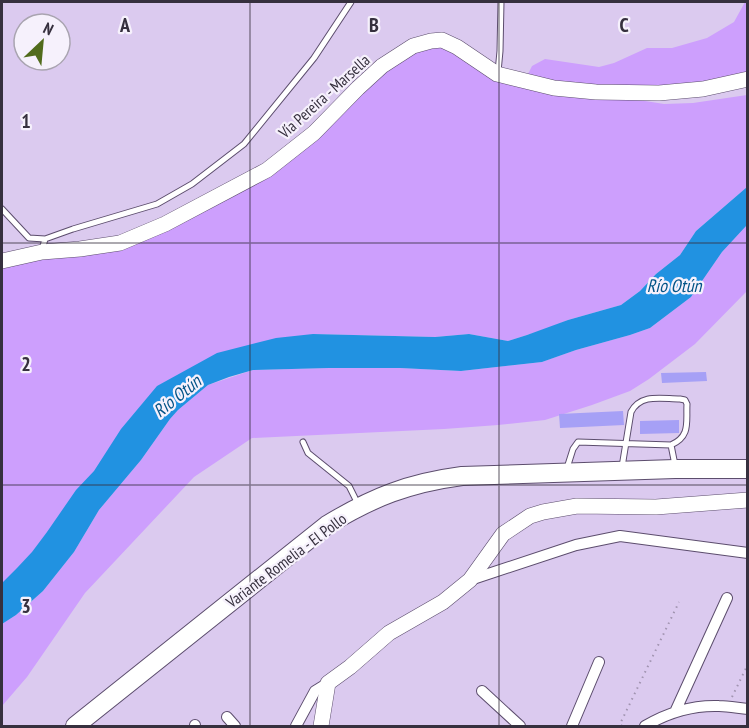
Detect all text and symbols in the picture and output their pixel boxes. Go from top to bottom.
north arrow [12,12,72,72]
text: A [119,12,131,38]
text: B [369,12,379,38]
text: C [619,12,629,38]
text: N [40,18,57,39]
street label: Vía Pereira - Marsella [274,50,374,143]
text: 1 [21,108,31,134]
water label: Río Otún [647,274,702,297]
text: 2 [21,351,31,377]
water label: Río Otún [149,369,206,422]
street label: Variante Romelia - El Pollo [221,508,350,612]
text: 3 [21,593,31,619]

